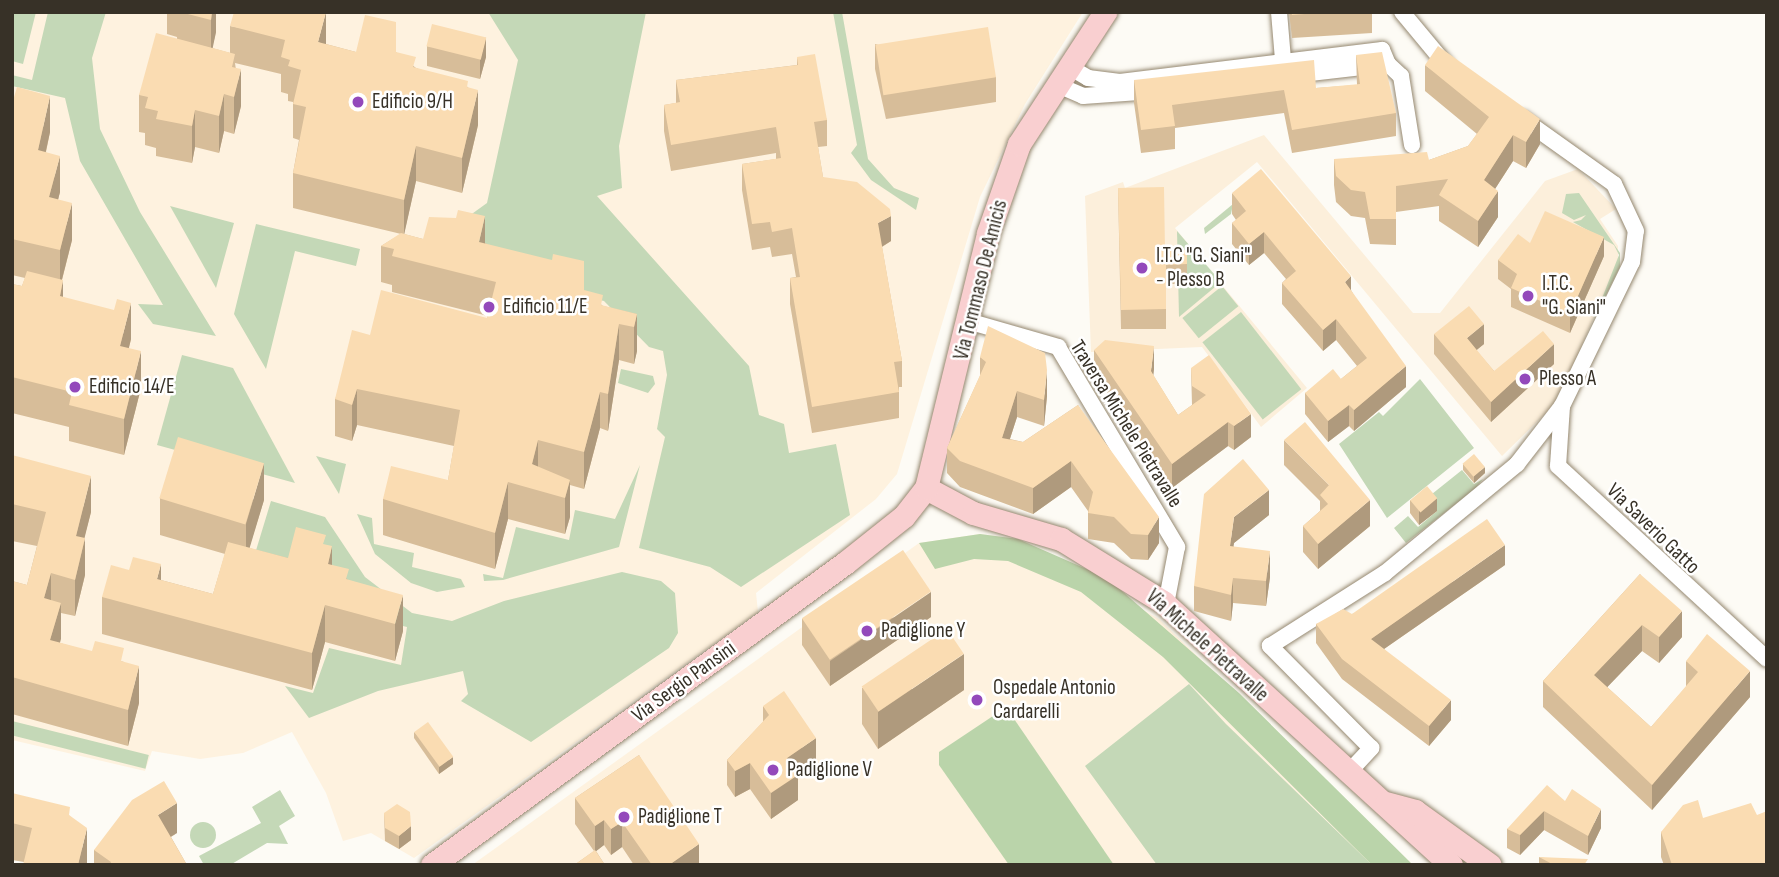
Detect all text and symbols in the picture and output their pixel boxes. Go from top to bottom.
place label: Edificio 9/H [372,89,453,115]
marker: Edificio 9/H [350,94,366,110]
street label: Via Tommaso De Amicis [949,197,1013,363]
place label: I.T.C "G. Siani" - Plesso B [1156,243,1250,293]
marker: I.T.C "G. Siani" - Plesso B [1134,260,1150,276]
place label: I.T.C. "G. Siani" [1542,271,1606,321]
marker: I.T.C. "G. Siani" [1520,288,1536,304]
place label: Edificio 11/E [503,294,588,320]
marker: Edificio 11/E [481,299,497,315]
street label: Traversa Michele Pietravalle [1064,336,1188,512]
place label: Plesso A [1539,366,1596,392]
marker: Plesso A [1517,371,1533,387]
place label: Edificio 14/E [89,374,175,400]
marker: Edificio 14/E [67,379,83,395]
street label: Via Saverio Gatto [1601,478,1705,580]
street label: Via Michele Pietravalle [1141,584,1273,708]
place label: Padiglione Y [881,618,965,644]
marker: Padiglione Y [859,623,875,639]
street label: Via Sergio Pansini [627,636,741,728]
place label: Ospedale Antonio Cardarelli [993,675,1116,725]
marker: Ospedale Antonio Cardarelli [967,690,987,710]
place label: Padiglione V [787,757,872,783]
marker: Padiglione V [765,762,781,778]
place label: Padiglione T [638,804,722,830]
marker: Padiglione T [616,809,632,825]

